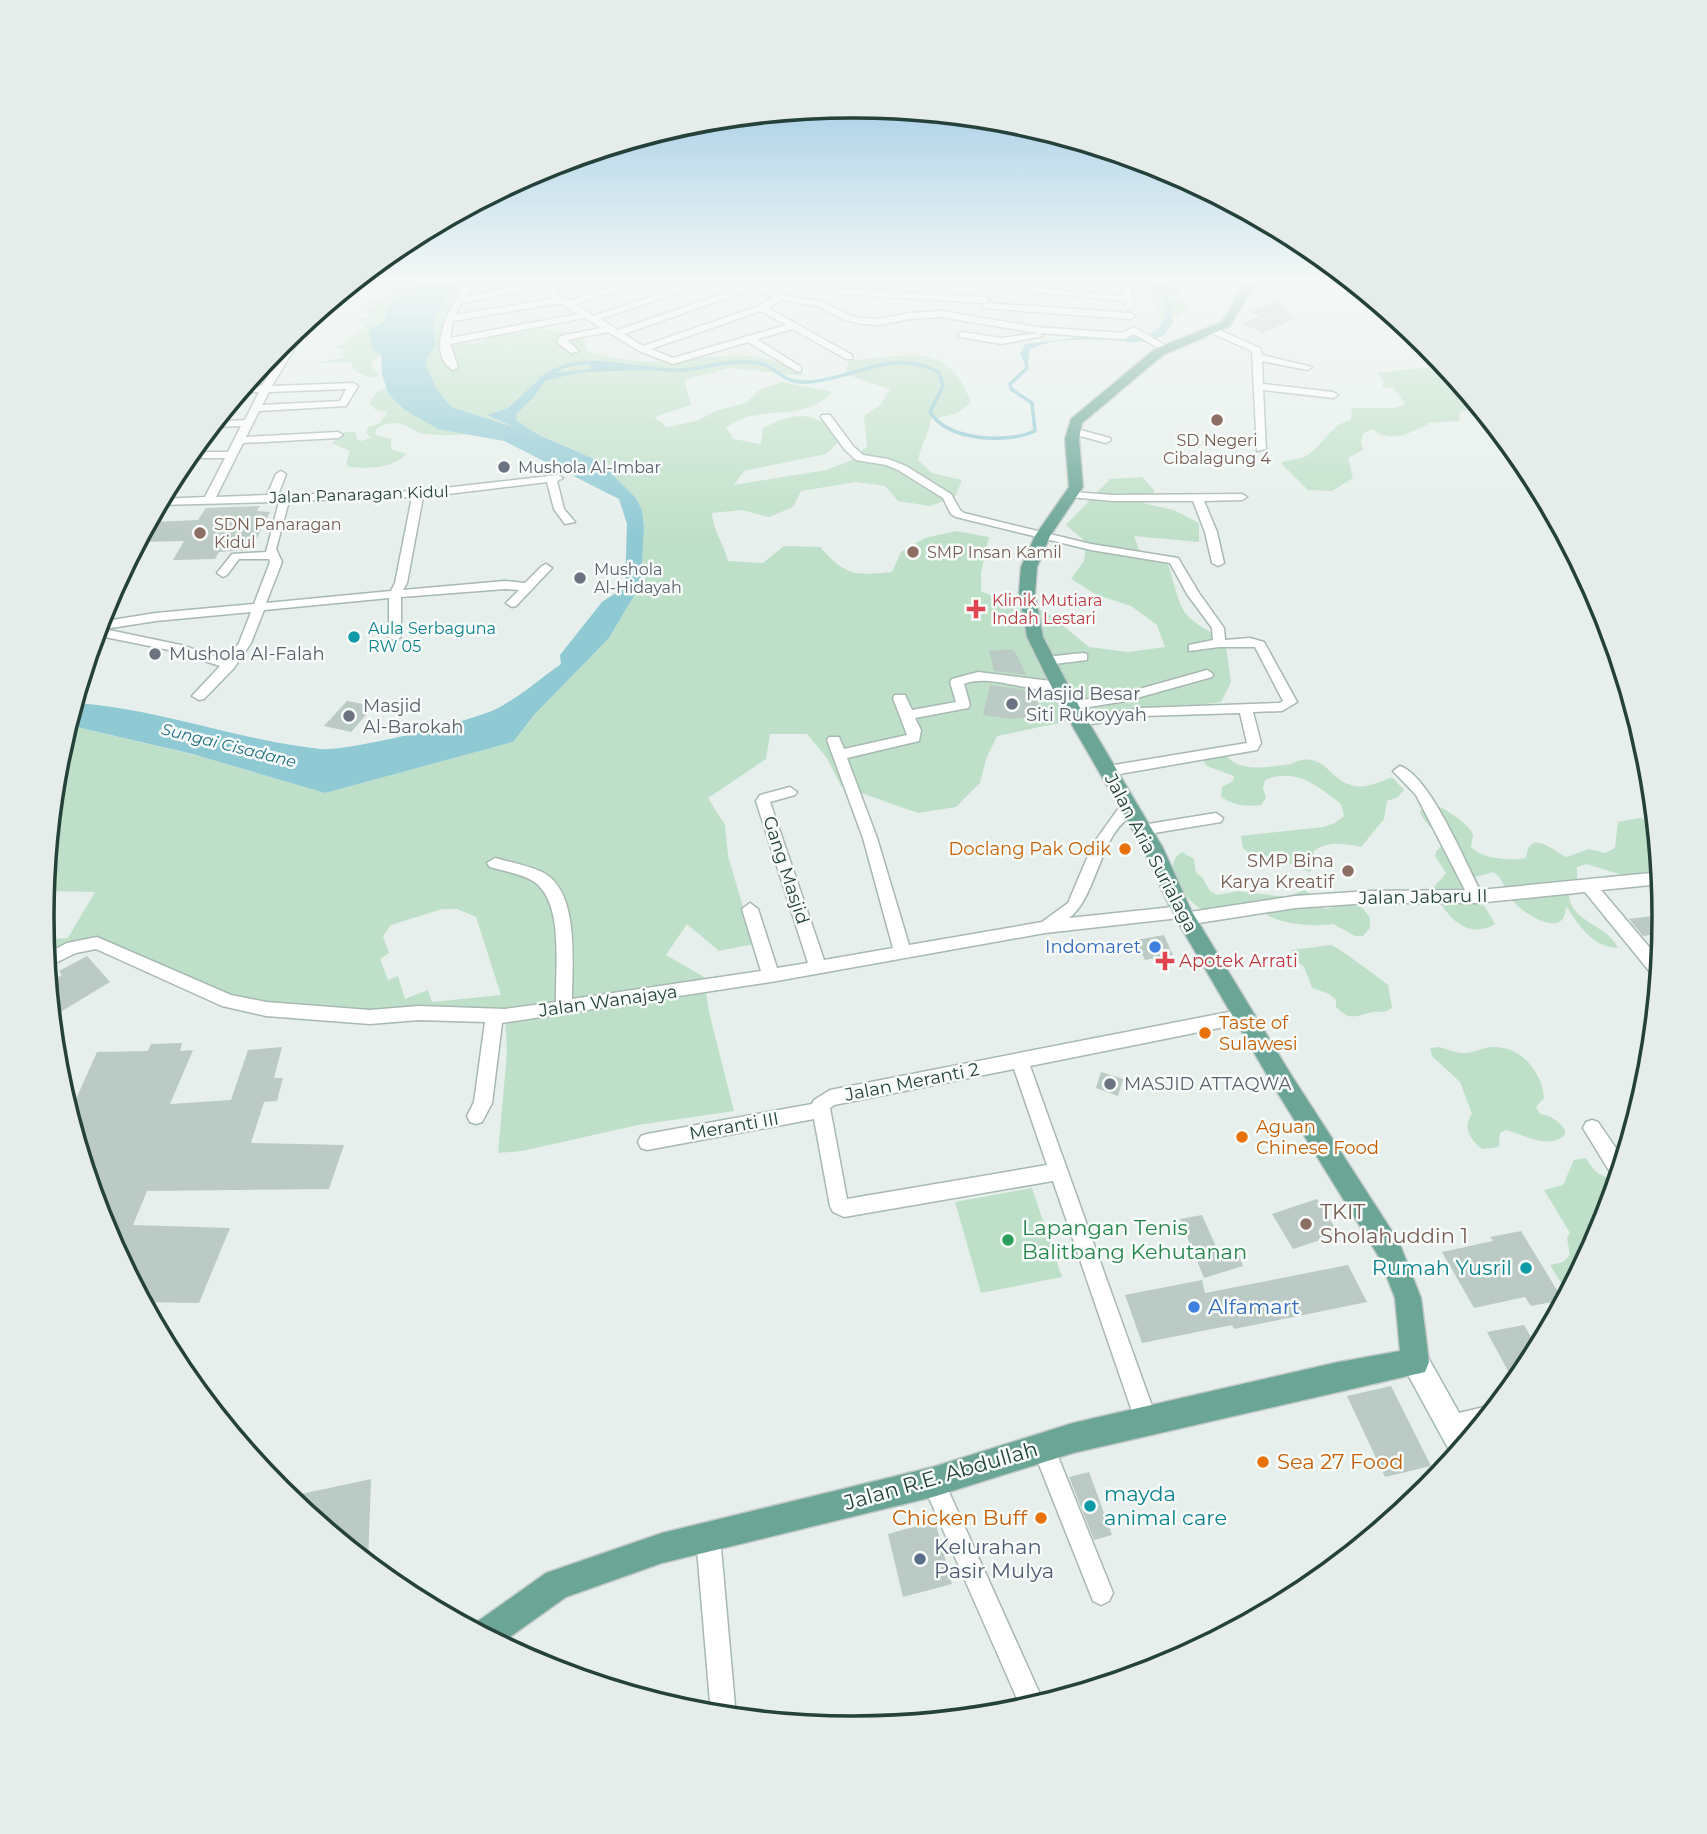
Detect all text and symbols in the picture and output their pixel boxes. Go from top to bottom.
marker: SD Negeri Cibalagung 4 [1209,412,1225,428]
place label: SD Negeri Cibalagung 4 [1163,431,1271,468]
place label: Mushola Al-Imbar [518,458,661,477]
marker: Mushola Al-Imbar [496,459,512,475]
street label: Jalan Panaragan Kidul [268,482,449,507]
place label: SDN Panaragan Kidul [214,515,342,552]
marker: SDN Panaragan Kidul [192,525,208,541]
place label: SMP Insan Kamil [927,543,1062,562]
marker: SMP Insan Kamil [905,544,921,560]
place label: Mushola Al-Hidayah [594,560,682,597]
marker: Mushola Al-Hidayah [572,570,588,586]
place label: Klinik Mutiara Indah Lestari [992,591,1102,628]
marker: Klinik Mutiara Indah Lestari [966,599,986,619]
place label: Aula Serbaguna RW 05 [368,619,496,656]
marker: Aula Serbaguna RW 05 [346,629,362,645]
place label: Mushola Al-Falah [169,643,325,665]
marker: Mushola Al-Falah [147,646,163,662]
place label: Masjid Besar Siti Rukoyyah [1026,683,1147,726]
place label: Masjid Al-Barokah [363,695,463,738]
marker: Masjid Besar Siti Rukoyyah [1004,696,1020,712]
marker: Masjid Al-Barokah [341,708,357,724]
water label: Sungai Cisadane [159,720,298,771]
street label: Jalan Aria Surialaga [1099,769,1202,936]
street label: Gang Masjid [758,813,814,927]
place label: Doclang Pak Odik [949,838,1111,860]
marker: Doclang Pak Odik [1117,841,1133,857]
place label: SMP Bina Karya Kreatif [1220,850,1335,893]
marker: SMP Bina Karya Kreatif [1340,863,1356,879]
street label: Jalan Jabaru II [1357,885,1488,909]
place label: Indomaret [1045,936,1141,958]
marker: Indomaret [1147,939,1163,955]
place label: Apotek Arrati [1179,950,1298,972]
marker: Apotek Arrati [1157,953,1173,969]
street label: Jalan Wanajaya [536,980,679,1022]
place label: Taste of Sulawesi [1219,1012,1298,1055]
marker: Taste of Sulawesi [1197,1025,1213,1041]
street label: Jalan Meranti 2 [842,1058,981,1106]
place label: MASJID ATTAQWA [1124,1073,1291,1095]
marker: MASJID ATTAQWA [1102,1076,1118,1092]
street label: Meranti III [688,1107,780,1145]
place label: Aguan Chinese Food [1256,1116,1379,1159]
marker: Aguan Chinese Food [1234,1129,1250,1145]
place label: TKIT Sholahuddin 1 [1320,1199,1468,1248]
place label: Lapangan Tenis Balitbang Kehutanan [1022,1215,1247,1264]
marker: TKIT Sholahuddin 1 [1298,1216,1314,1232]
marker: Lapangan Tenis Balitbang Kehutanan [1000,1232,1016,1248]
place label: Rumah Yusril [1372,1255,1512,1280]
marker: Rumah Yusril [1518,1260,1534,1276]
place label: Alfamart [1208,1294,1300,1319]
marker: Alfamart [1186,1299,1202,1315]
street label: Jalan R.E. Abdullah [840,1436,1040,1515]
place label: Sea 27 Food [1277,1449,1403,1474]
marker: Sea 27 Food [1255,1454,1271,1470]
place label: mayda animal care [1104,1481,1227,1530]
marker: mayda animal care [1082,1498,1098,1514]
place label: Chicken Buff [892,1505,1028,1530]
marker: Chicken Buff [1033,1510,1049,1526]
place label: Kelurahan Pasir Mulya [934,1534,1054,1583]
marker: Kelurahan Pasir Mulya [912,1551,928,1567]

